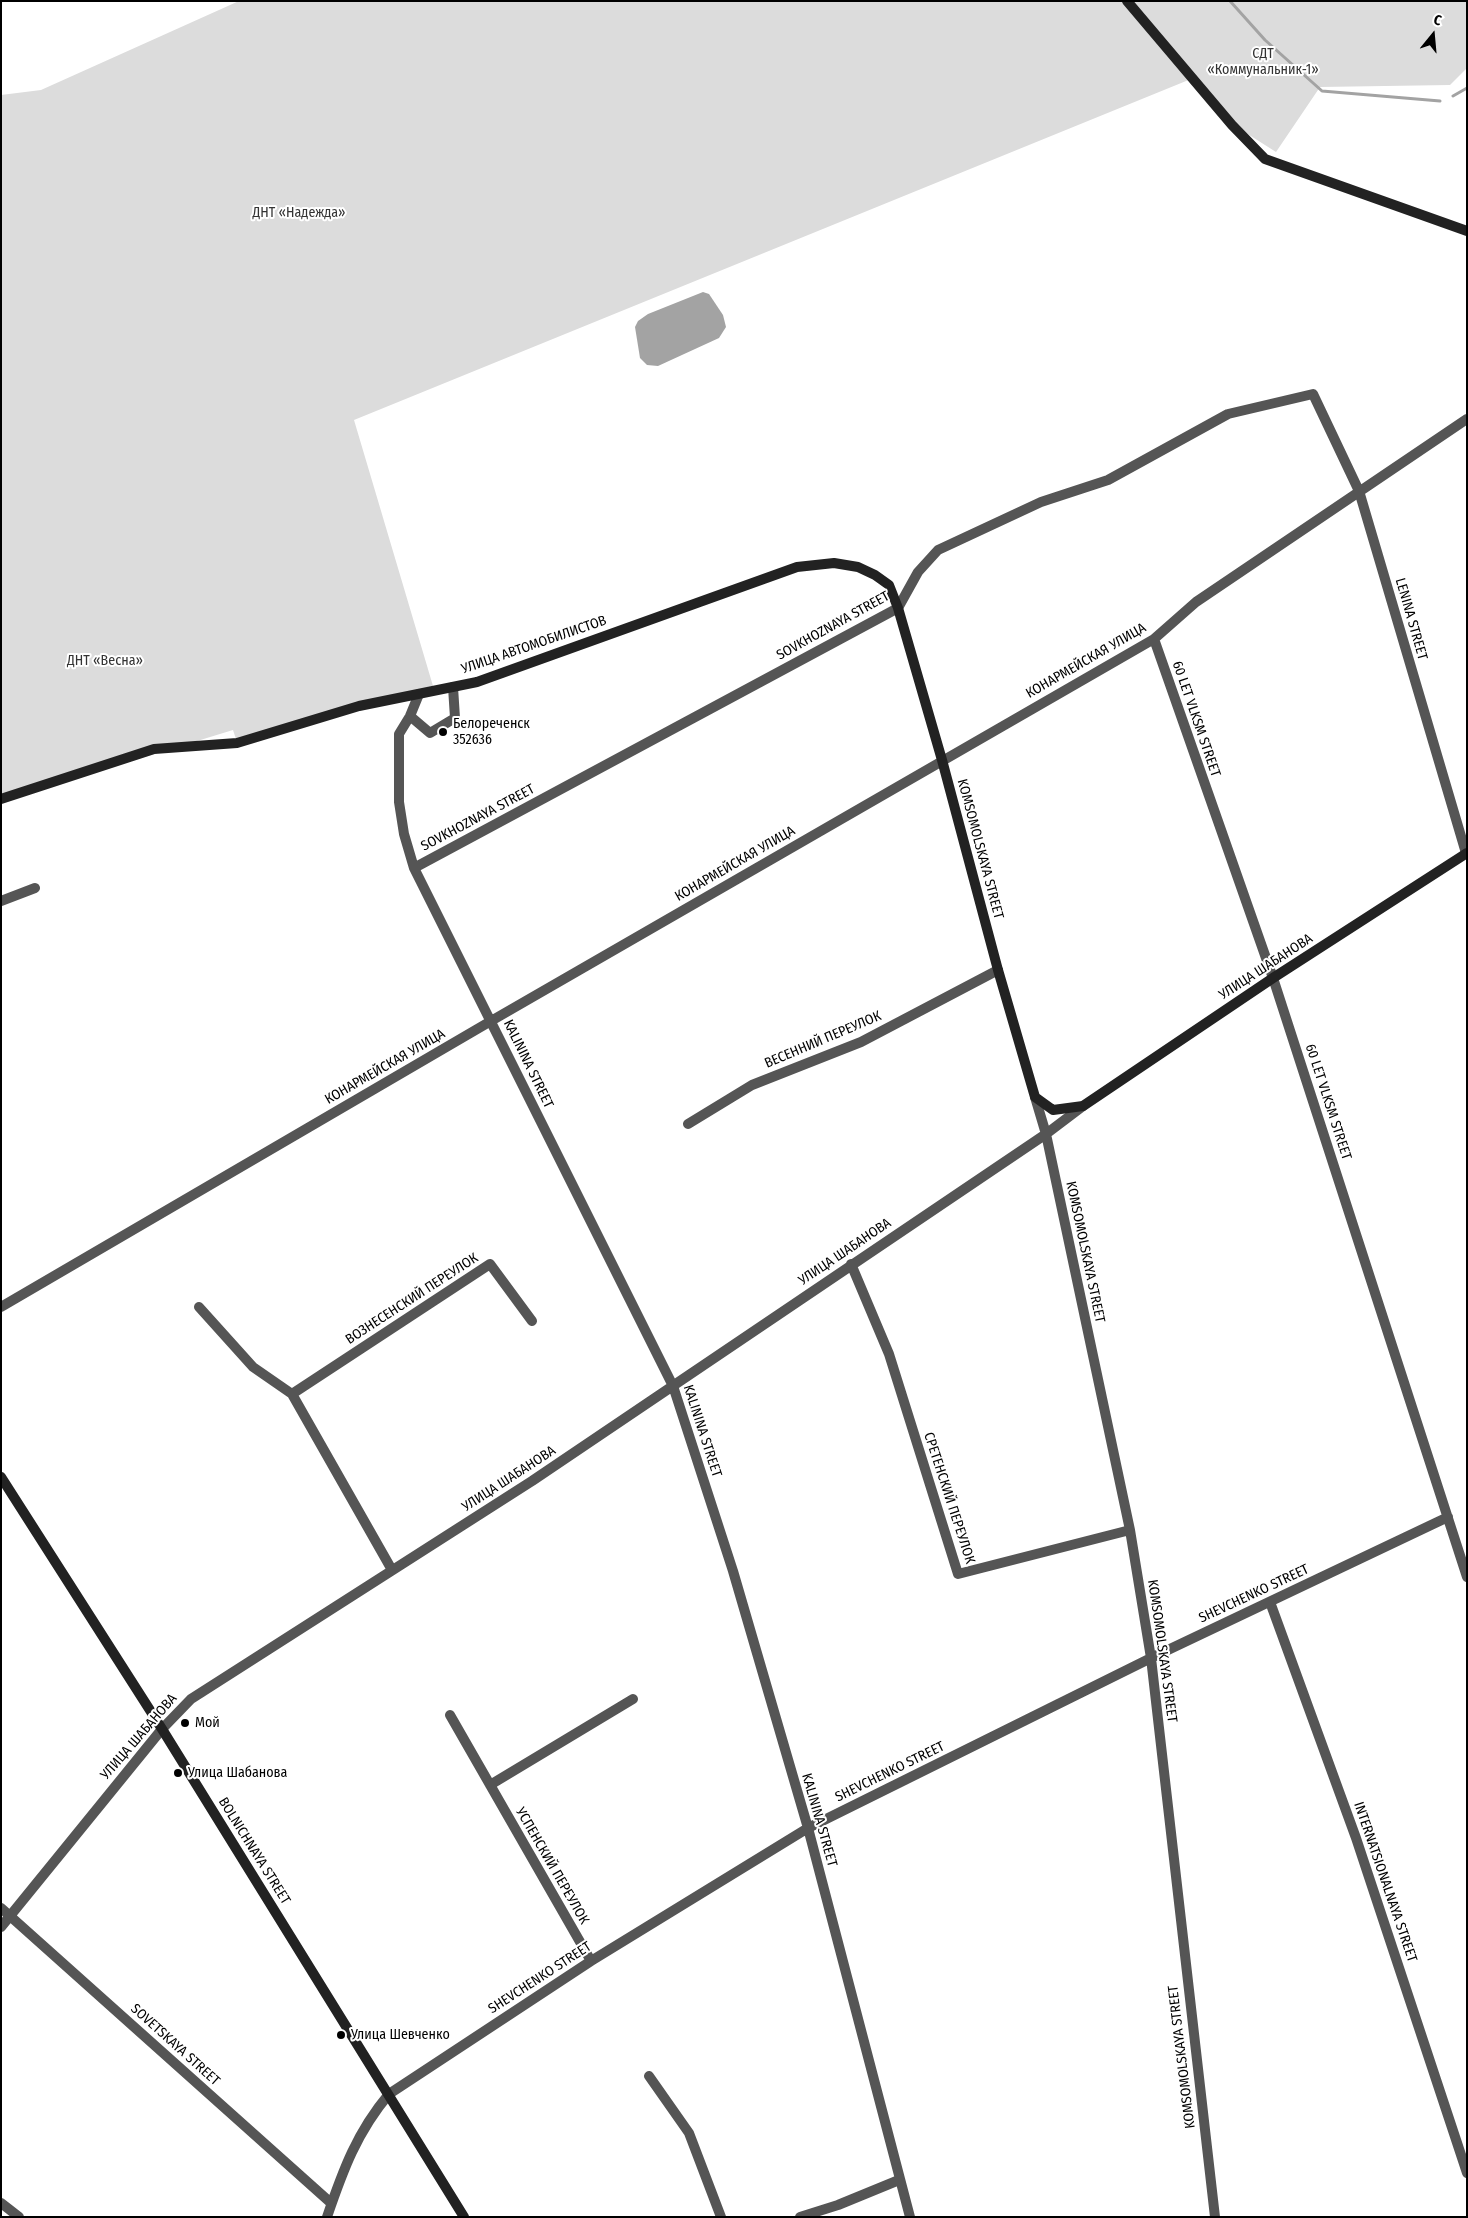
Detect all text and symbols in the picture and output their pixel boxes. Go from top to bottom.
north arrow [1408,10,1458,60]
text: С [1432,11,1444,29]
park label: СДТ «Коммунальник-1» [1207,46,1319,78]
park label: ДНТ «Надежда» [252,205,346,221]
street label: LENINA STREET [1391,576,1431,662]
street label: SOVKHOZNAYA STREET [774,588,892,664]
street label: УЛИЦА АВТОМОБИЛИСТОВ [459,612,609,678]
street label: КОНАРМЕЙСКАЯ УЛИЦА [1023,620,1149,702]
park label: ДНТ «Весна» [67,653,143,669]
street label: 60 LET VLKSM STREET [1168,659,1224,779]
place label: Белореченск 352636 [453,716,530,749]
marker: Белореченск 352636 [437,726,449,738]
street label: KOMSOMOLSKAYA STREET [953,777,1007,921]
street label: SOVKHOZNAYA STREET [418,781,538,855]
street label: КОНАРМЕЙСКАЯ УЛИЦА [672,823,798,905]
street label: УЛИЦА ШАБАНОВА [1216,931,1316,1003]
street label: ВЕСЕННИЙ ПЕРЕУЛОК [762,1008,884,1072]
street label: KALININA STREET [499,1017,557,1111]
street label: КОНАРМЕЙСКАЯ УЛИЦА [322,1026,448,1108]
street label: 60 LET VLKSM STREET [1301,1042,1355,1162]
street label: KOMSOMOLSKAYA STREET [1062,1180,1108,1324]
street label: УЛИЦА ШАБАНОВА [796,1215,894,1289]
street label: ВОЗНЕСЕНСКИЙ ПЕРЕУЛОК [343,1250,481,1348]
street label: KALININA STREET [679,1383,725,1479]
street label: СРЕТЕНСКИЙ ПЕРЕУЛОК [920,1430,978,1566]
street label: УЛИЦА ШАБАНОВА [459,1443,559,1515]
street label: SHEVCHENKO STREET [1196,1561,1312,1627]
street label: KOMSOMOLSKAYA STREET [1144,1578,1180,1724]
street label: УЛИЦА ШАБАНОВА [97,1691,181,1783]
place label: Мой [195,1715,220,1731]
marker: Мой [179,1717,191,1729]
street label: SHEVCHENKO STREET [833,1738,947,1806]
place label: Улица Шабанова [188,1765,287,1781]
marker: Улица Шабанова [172,1767,184,1779]
street label: KALININA STREET [798,1771,840,1869]
street label: BOLNICHNAYA STREET [214,1794,294,1908]
street label: INTERNATSIONALNAYA STREET [1350,1800,1420,1964]
street label: УСПЕНСКИЙ ПЕРЕУЛОК [512,1805,592,1927]
street label: SHEVCHENKO STREET [485,1938,595,2018]
street label: KOMSOMOLSKAYA STREET [1165,1984,1199,2130]
street label: SOVETSKAYA STREET [127,2001,223,2089]
place label: Улица Шевченко [351,2027,450,2043]
marker: Улица Шевченко [335,2029,347,2041]

